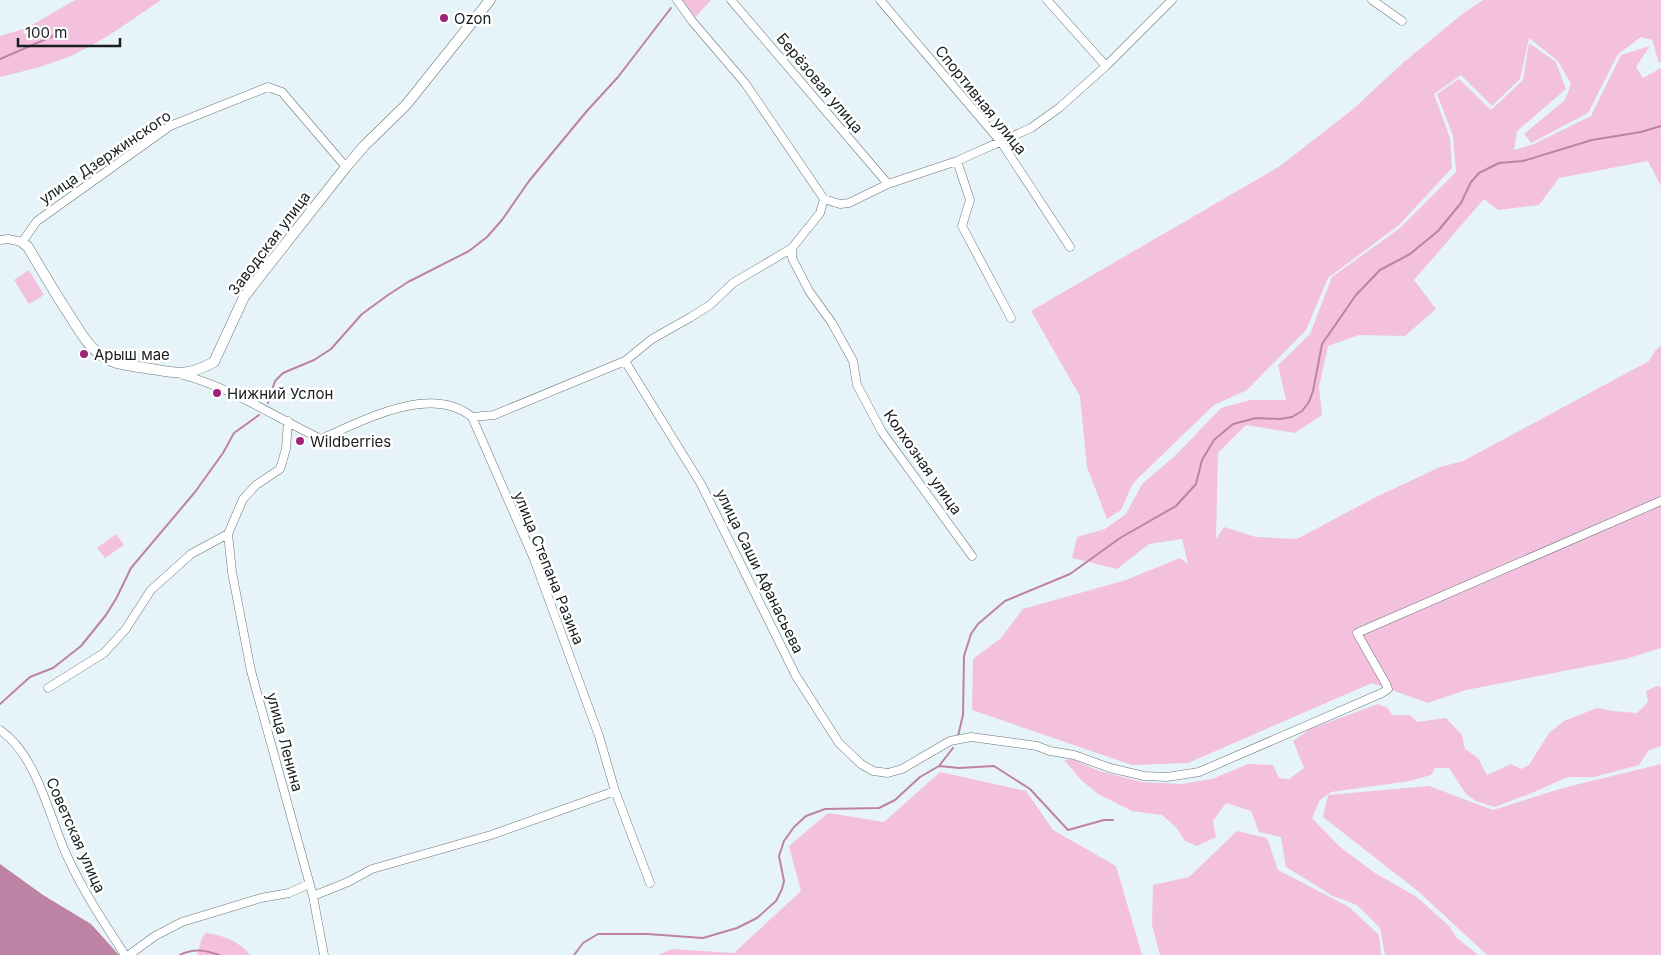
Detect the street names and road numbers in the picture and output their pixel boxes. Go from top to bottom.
street label: Берёзовая улица [773,29,867,137]
street label: Спортивная улица [931,42,1031,158]
street label: улица Дзержинского [36,106,174,208]
street label: Заводская улица [224,187,314,299]
street label: Колхозная улица [880,406,966,518]
street label: улица Саши Афанасьева [712,486,808,656]
street label: улица Степана Разина [510,489,588,647]
street label: улица Ленина [263,690,307,794]
street label: Советская улица [42,774,110,896]

